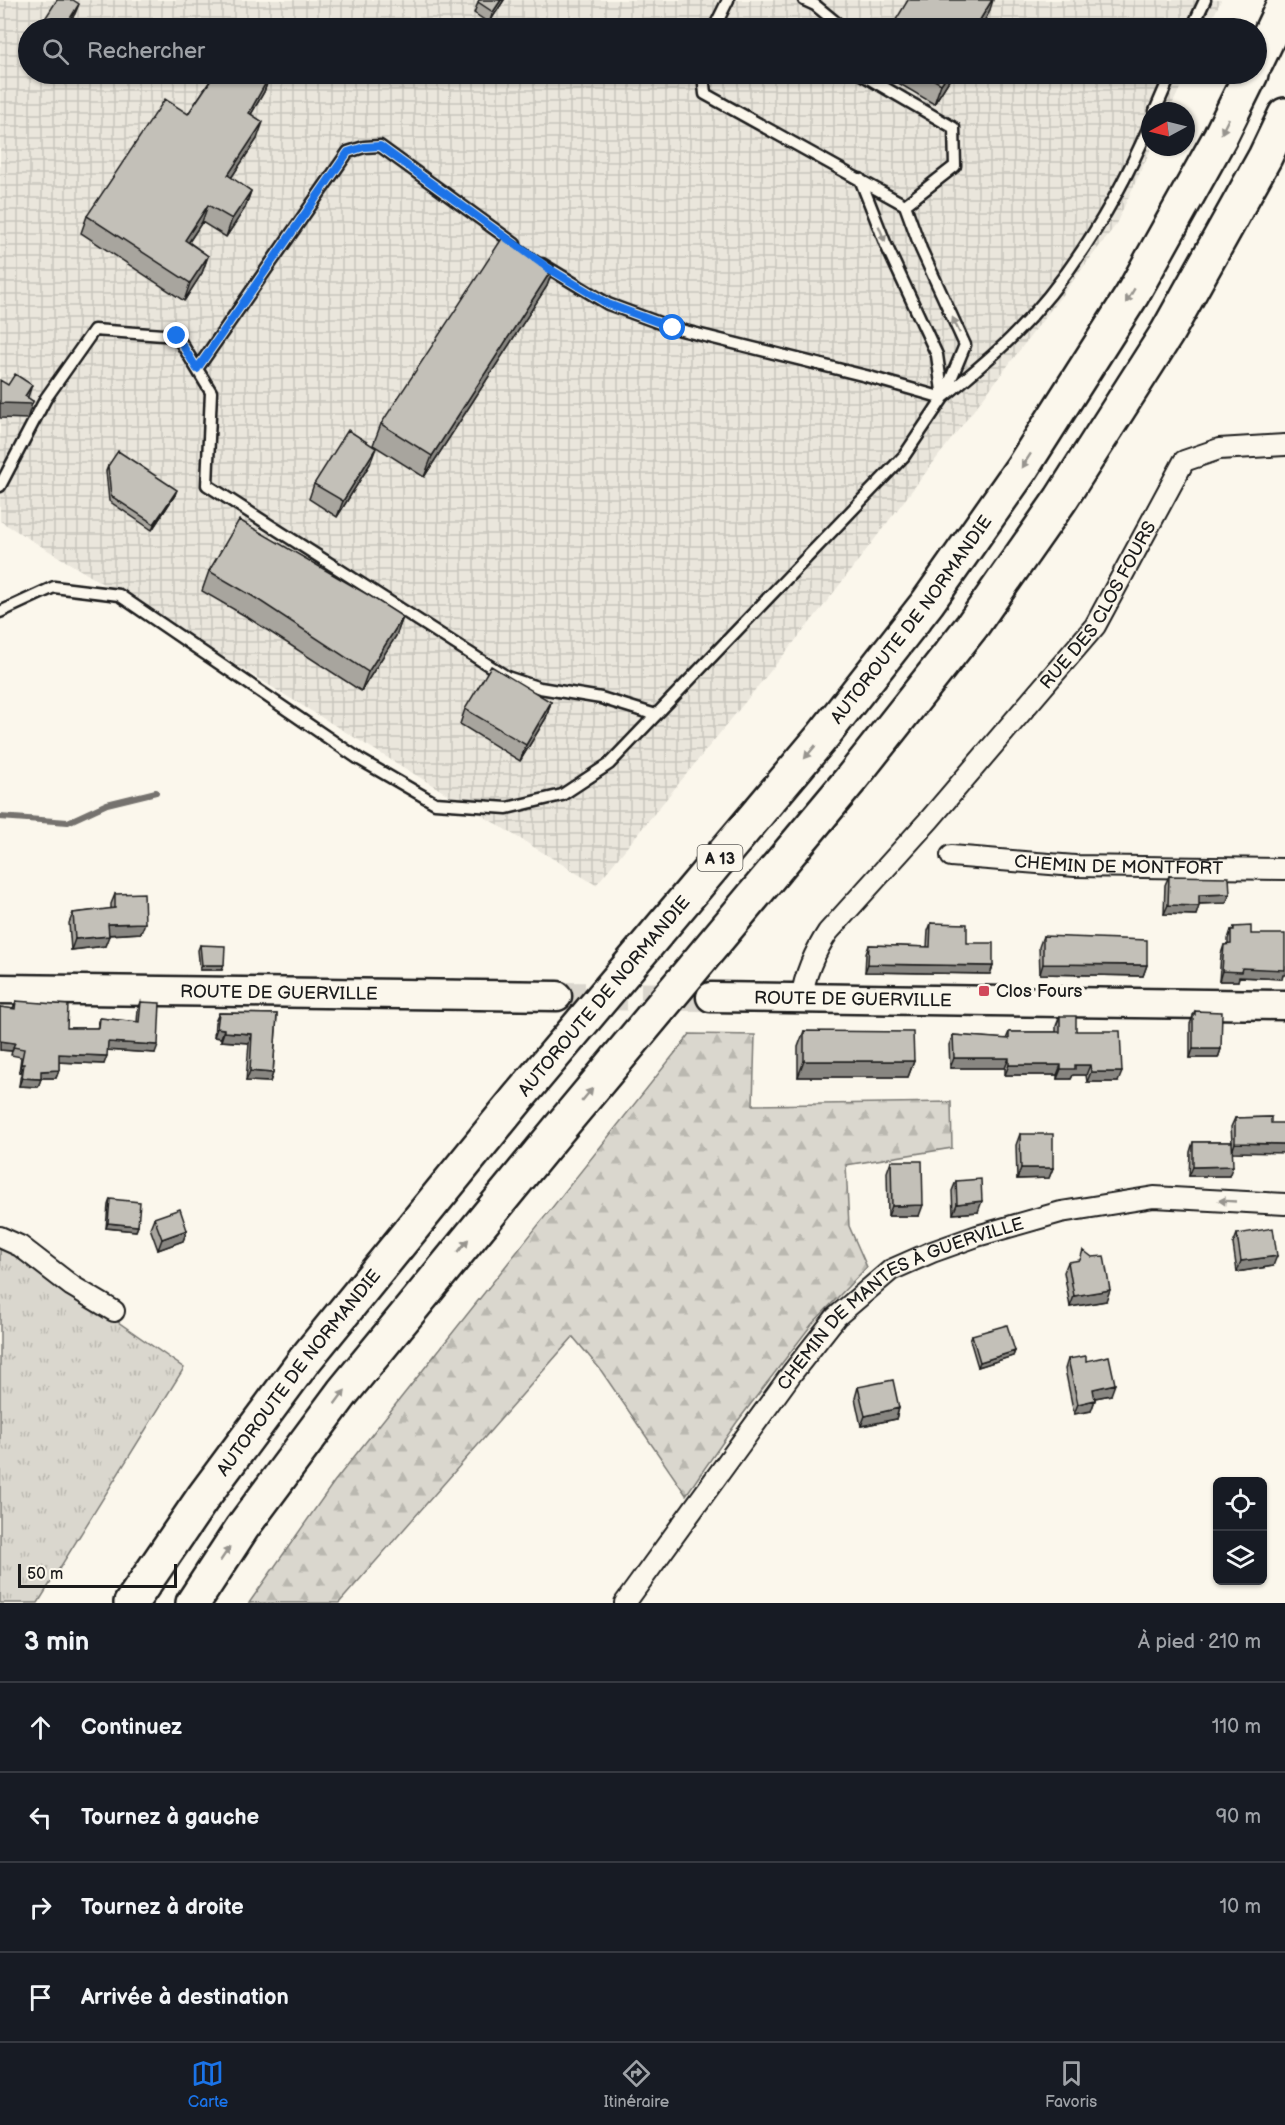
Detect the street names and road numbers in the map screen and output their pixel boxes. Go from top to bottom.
street label: AUTOROUTE DE NORMANDIE [826,512,996,728]
street label: RUE DES CLOS FOURS [1036,518,1161,694]
road number: A 13 [698,845,742,871]
street label: CHEMIN DE MONTFORT [1013,851,1223,879]
street label: AUTOROUTE DE NORMANDIE [514,892,695,1101]
street label: ROUTE DE GUERVILLE [180,981,378,1005]
street label: ROUTE DE GUERVILLE [754,988,952,1011]
street label: CHEMIN DE MANTES À GUERVILLE [773,1213,1026,1394]
street label: AUTOROUTE DE NORMANDIE [213,1265,385,1480]

